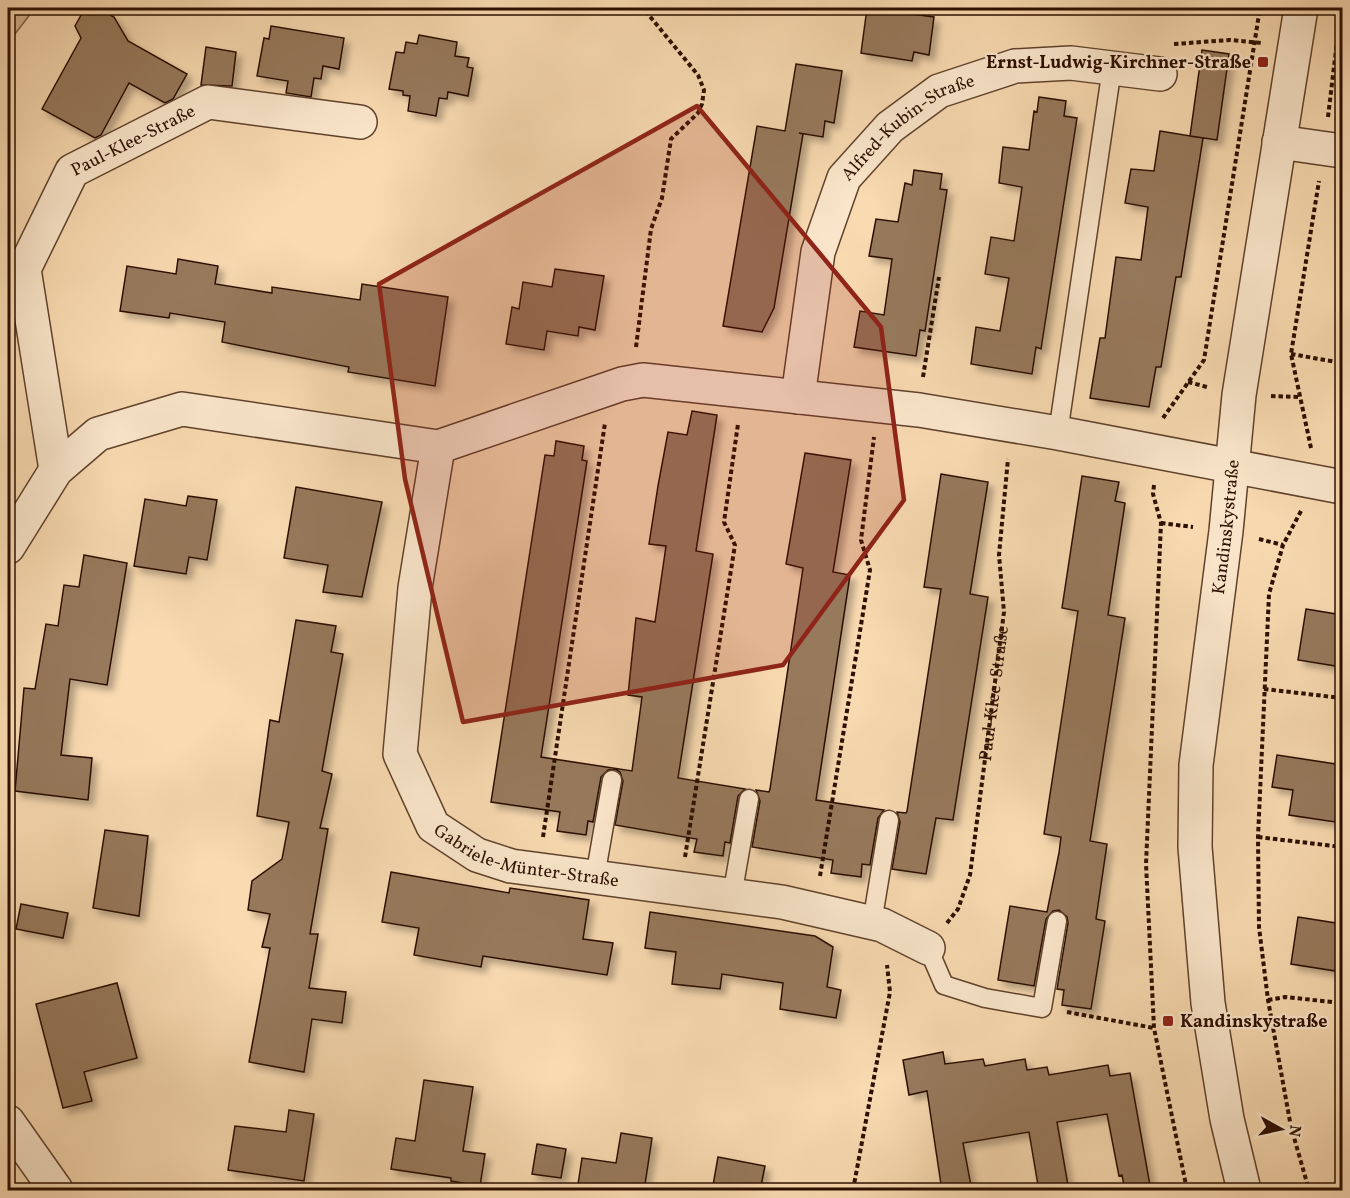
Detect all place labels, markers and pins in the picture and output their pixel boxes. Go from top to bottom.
place label: Ernst-Ludwig-Kirchner-Straße [986,51,1251,76]
marker: Ernst-Ludwig-Kirchner-Straße [1256,55,1270,69]
place label: Kandinskystraße [1180,1010,1327,1035]
marker: Kandinskystraße [1161,1014,1175,1028]

